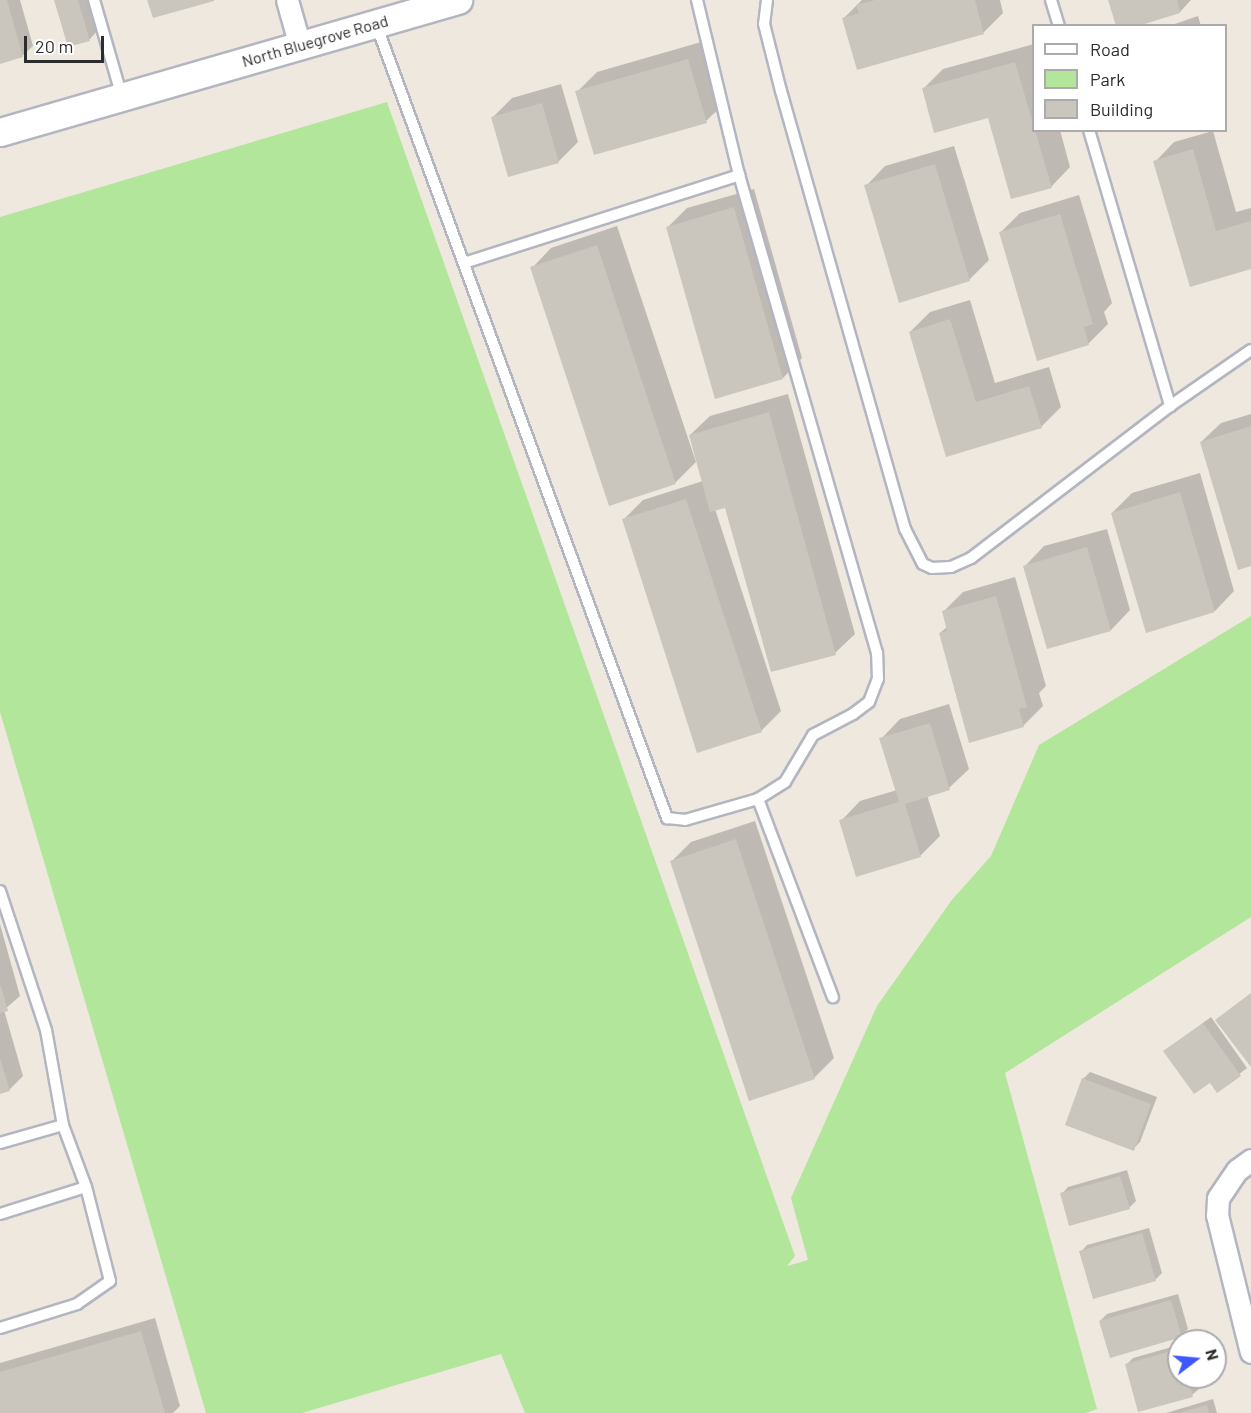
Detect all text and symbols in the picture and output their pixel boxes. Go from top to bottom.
street label: North Bluegrove Road [240,11,390,71]
scale bar [27,24,106,62]
legend [1032,24,1227,132]
text: 20 m [35,35,73,57]
text: Road [1090,38,1130,60]
text: Park [1090,68,1125,90]
text: Building [1090,98,1153,120]
north arrow [1167,1329,1227,1389]
text: N [1202,1347,1223,1362]

